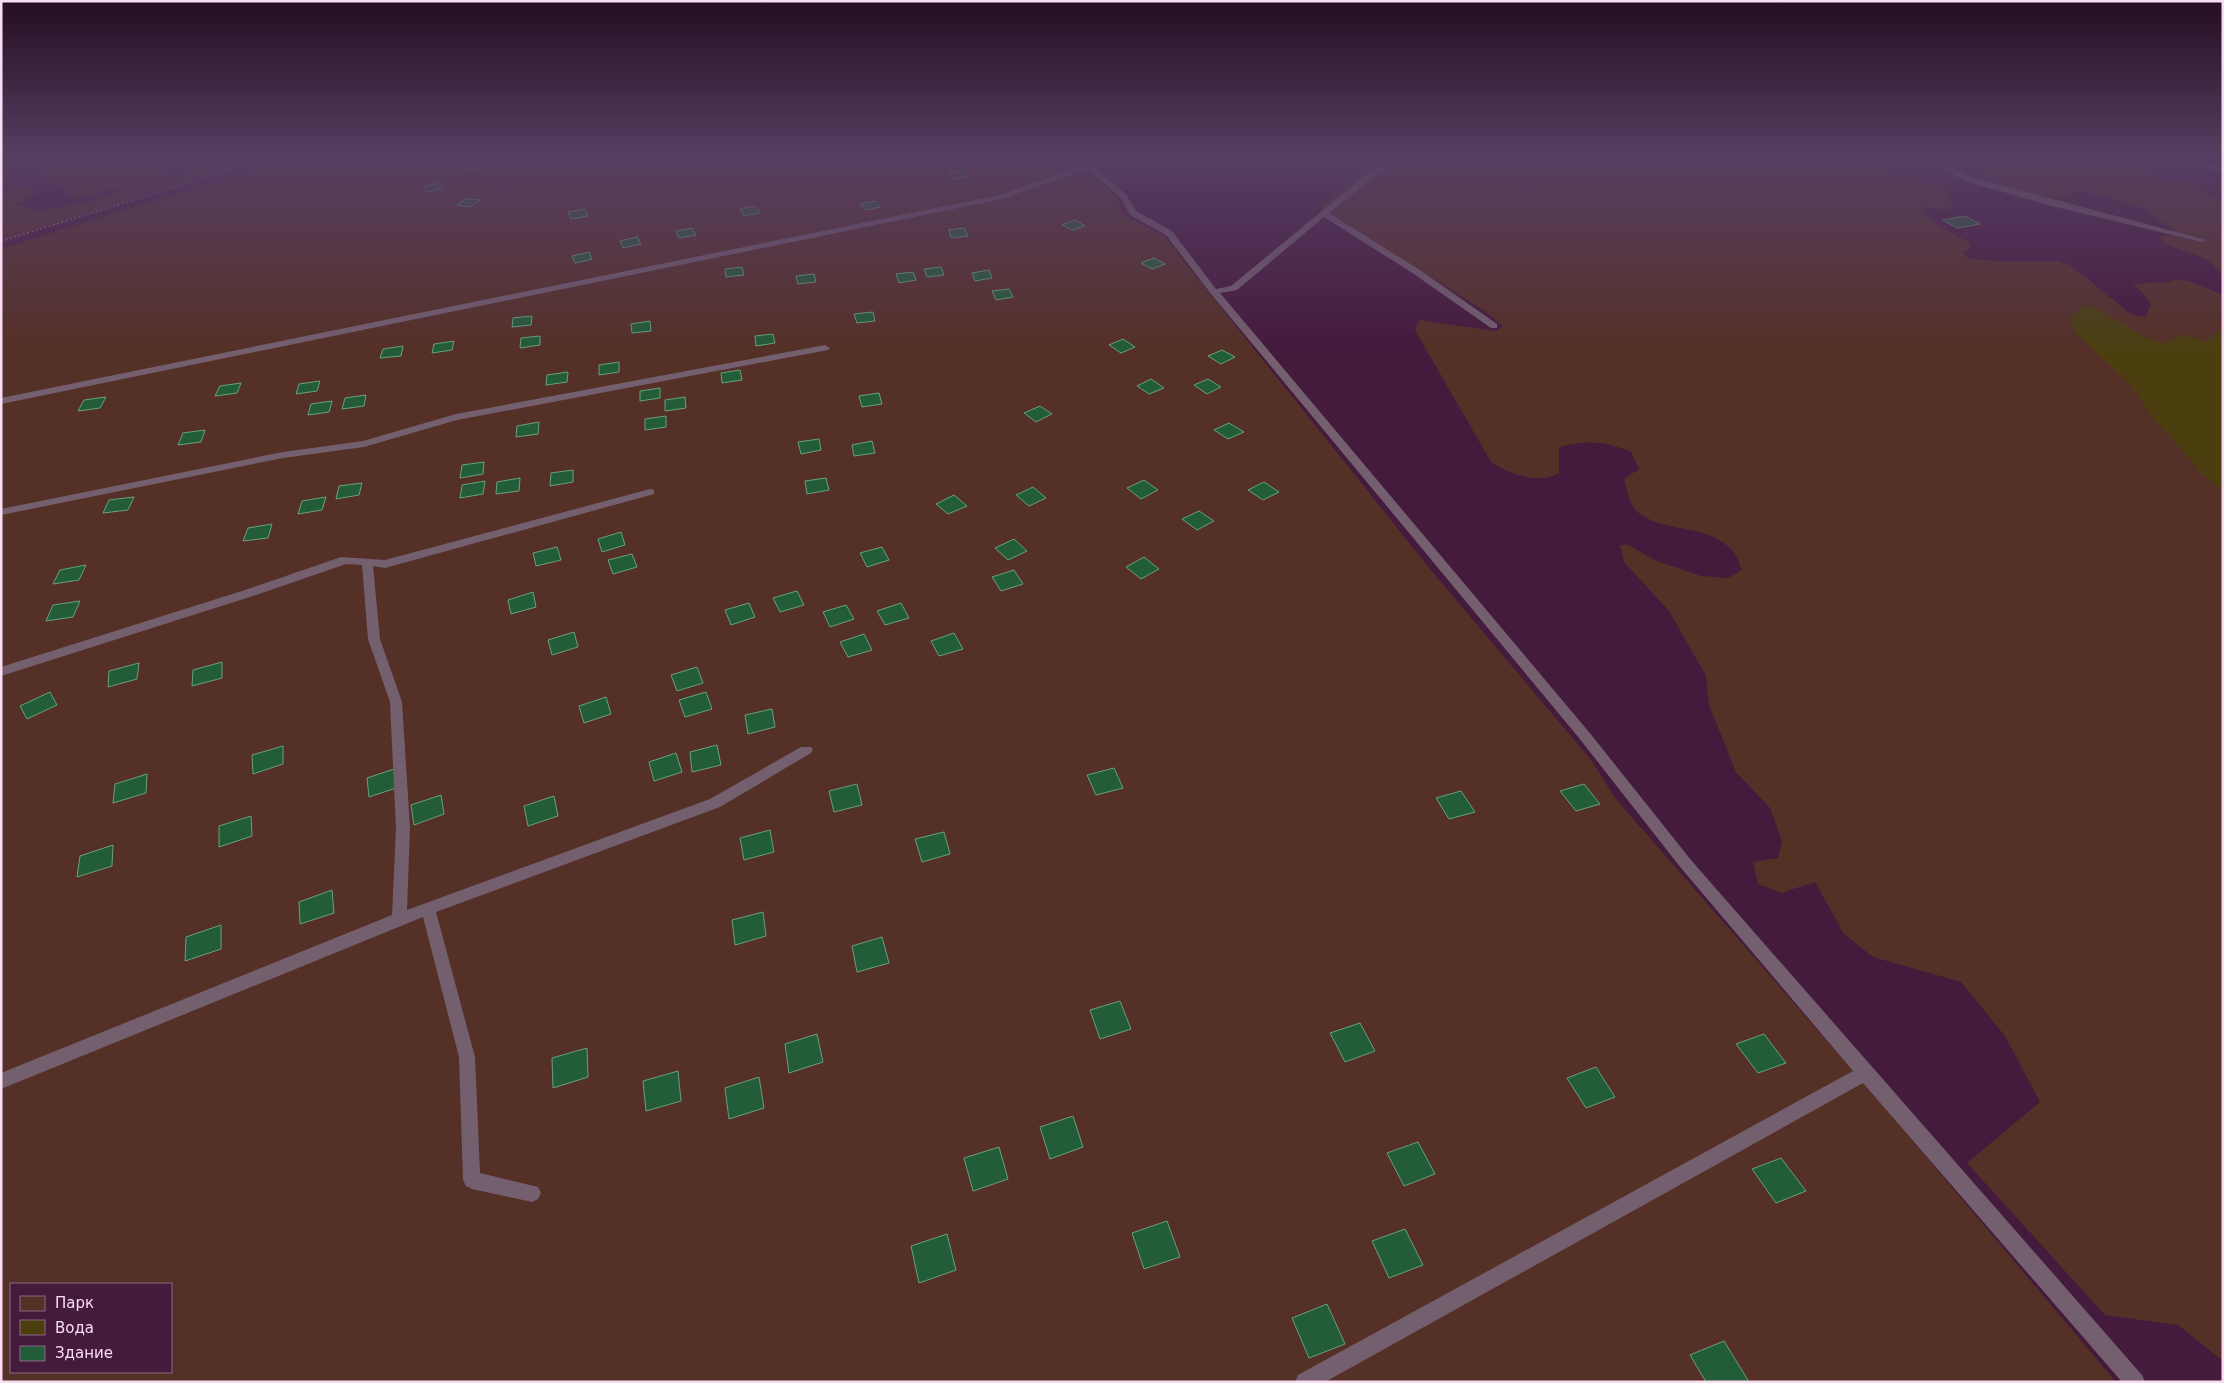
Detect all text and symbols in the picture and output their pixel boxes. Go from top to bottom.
legend [10,1283,172,1373]
text: Парк [55,1294,94,1312]
text: Вода [55,1319,94,1337]
text: Здание [55,1344,113,1362]

